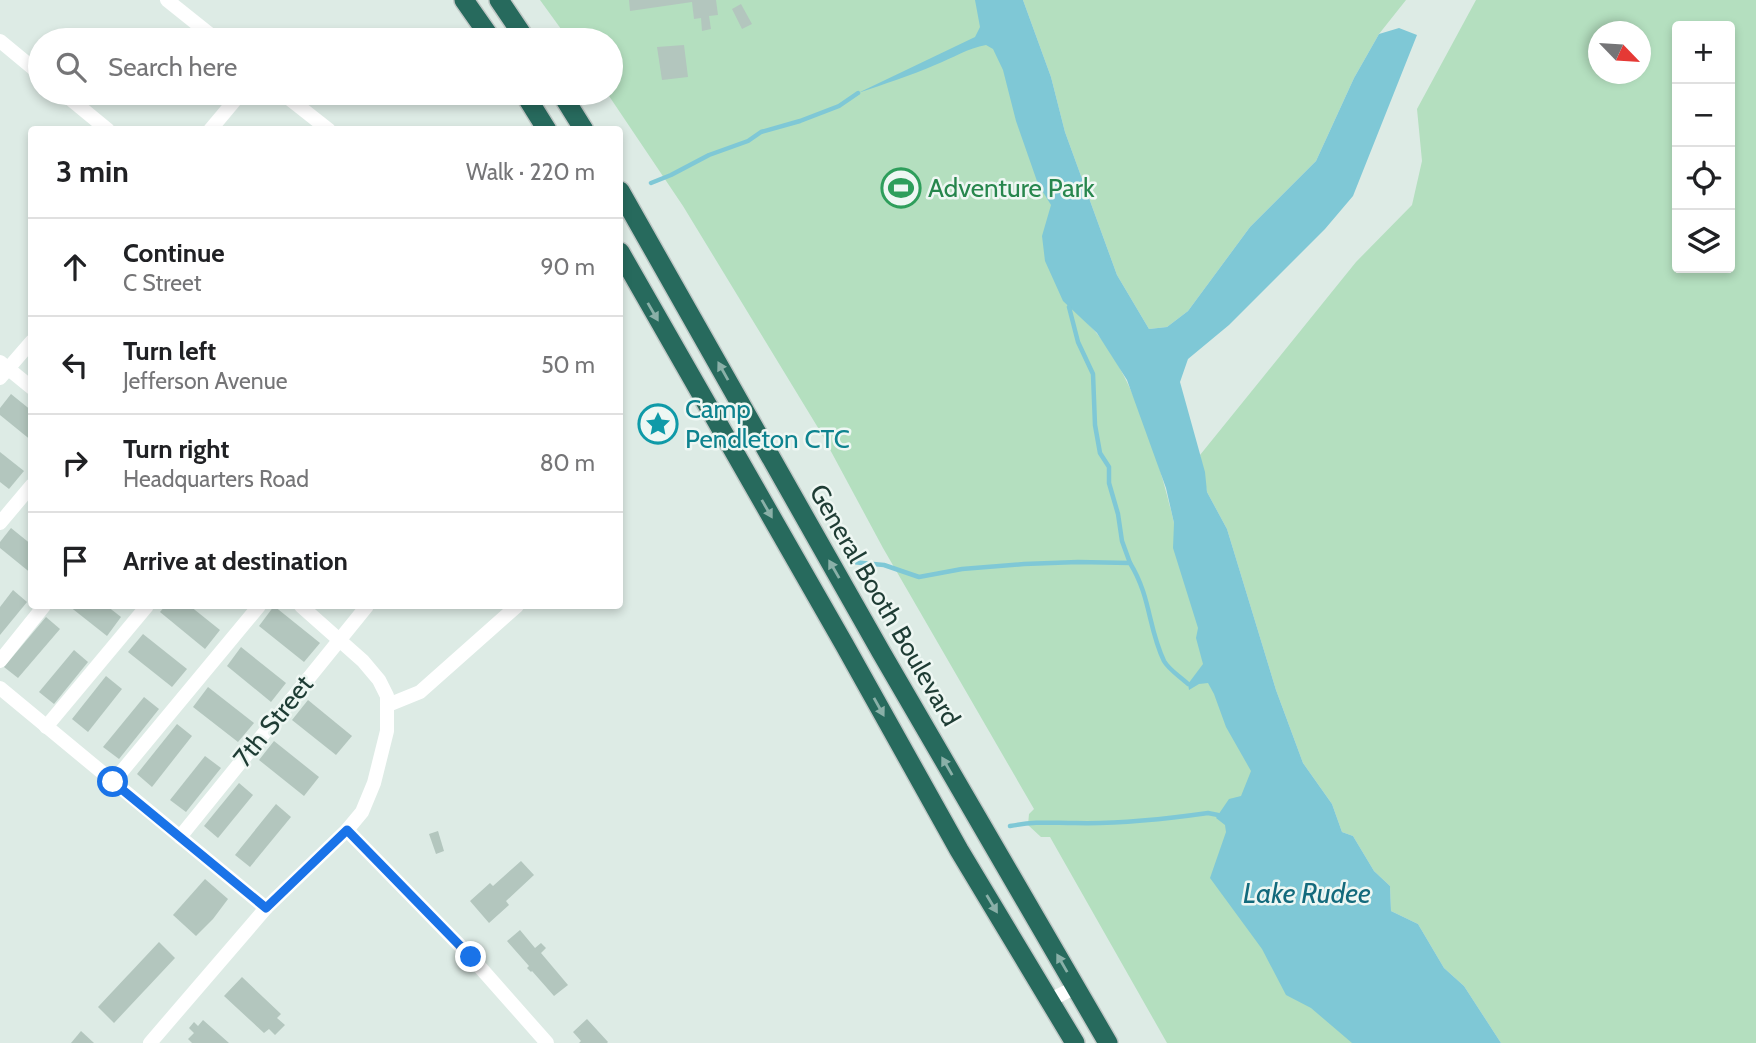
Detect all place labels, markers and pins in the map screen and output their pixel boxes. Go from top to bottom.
sports icon: Adventure Park [880,167,922,209]
place label: Adventure Park [928,172,1095,204]
place label: Camp Pendleton CTC [685,393,850,455]
place icon: Camp Pendleton CTC [637,403,679,445]

